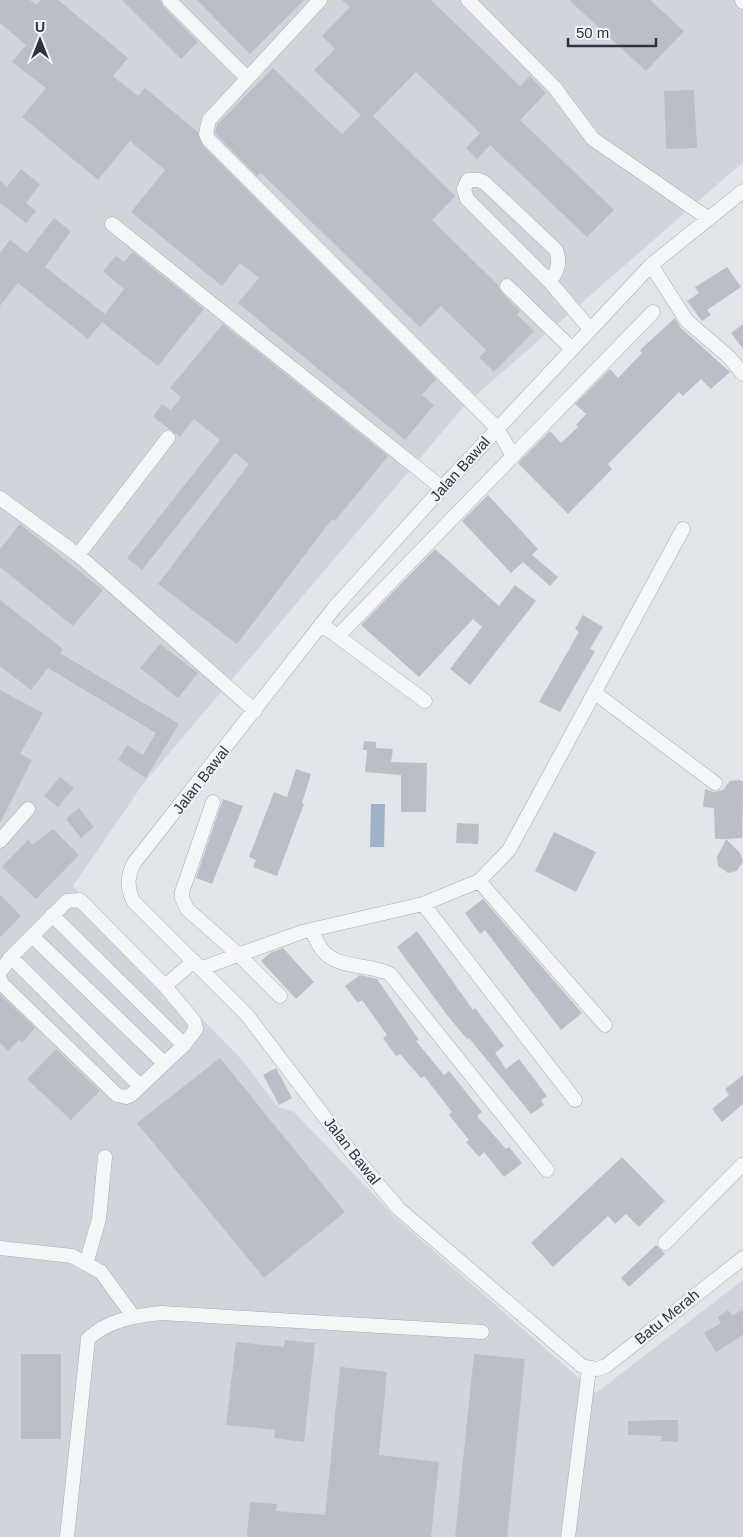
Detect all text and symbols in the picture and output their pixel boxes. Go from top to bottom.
north arrow [15,15,65,65]
scale bar [568,15,656,47]
text: U [35,19,45,35]
text: 50 m [576,24,609,41]
street label: Jalan Bawal [426,433,493,504]
street label: Jalan Bawal [169,743,232,817]
street label: Jalan Bawal [321,1114,384,1188]
street label: Batu Merah [631,1286,702,1348]

